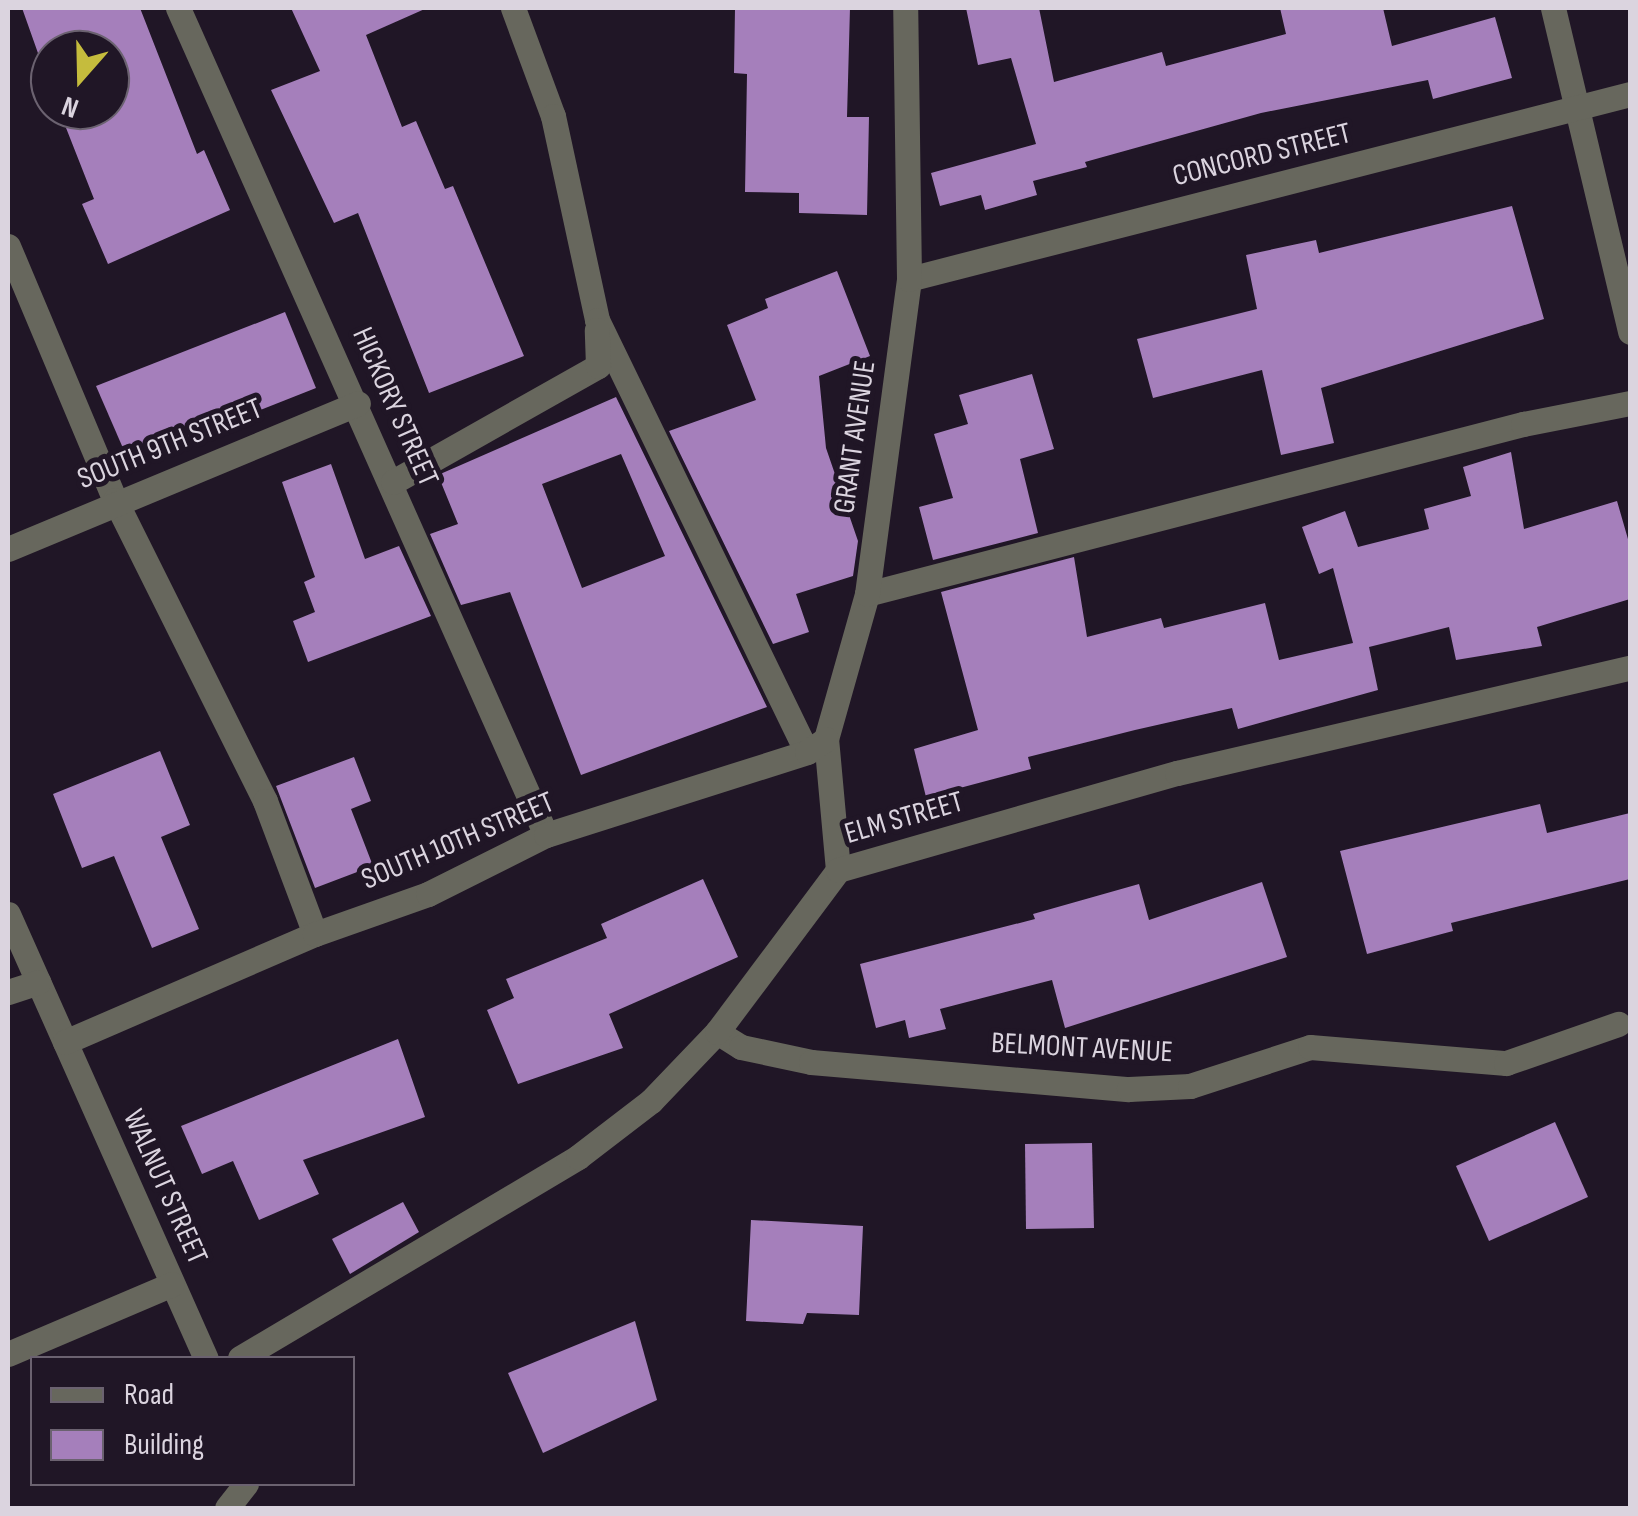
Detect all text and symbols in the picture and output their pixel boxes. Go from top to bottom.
north arrow [30,30,130,130]
text: N [58,89,83,125]
street label: CONCORD STREET [1169,115,1355,195]
street label: HICKORY STREET [344,322,446,492]
street label: GRANT AVENUE [826,358,884,516]
street label: SOUTH 9TH STREET [73,391,267,497]
street label: SOUTH 10TH STREET [356,784,560,898]
street label: ELM STREET [841,784,967,852]
street label: BELMONT AVENUE [990,1025,1174,1071]
street label: WALNUT STREET [115,1104,215,1270]
legend [30,1356,355,1486]
text: Road [124,1377,174,1413]
text: Building [124,1427,204,1463]

